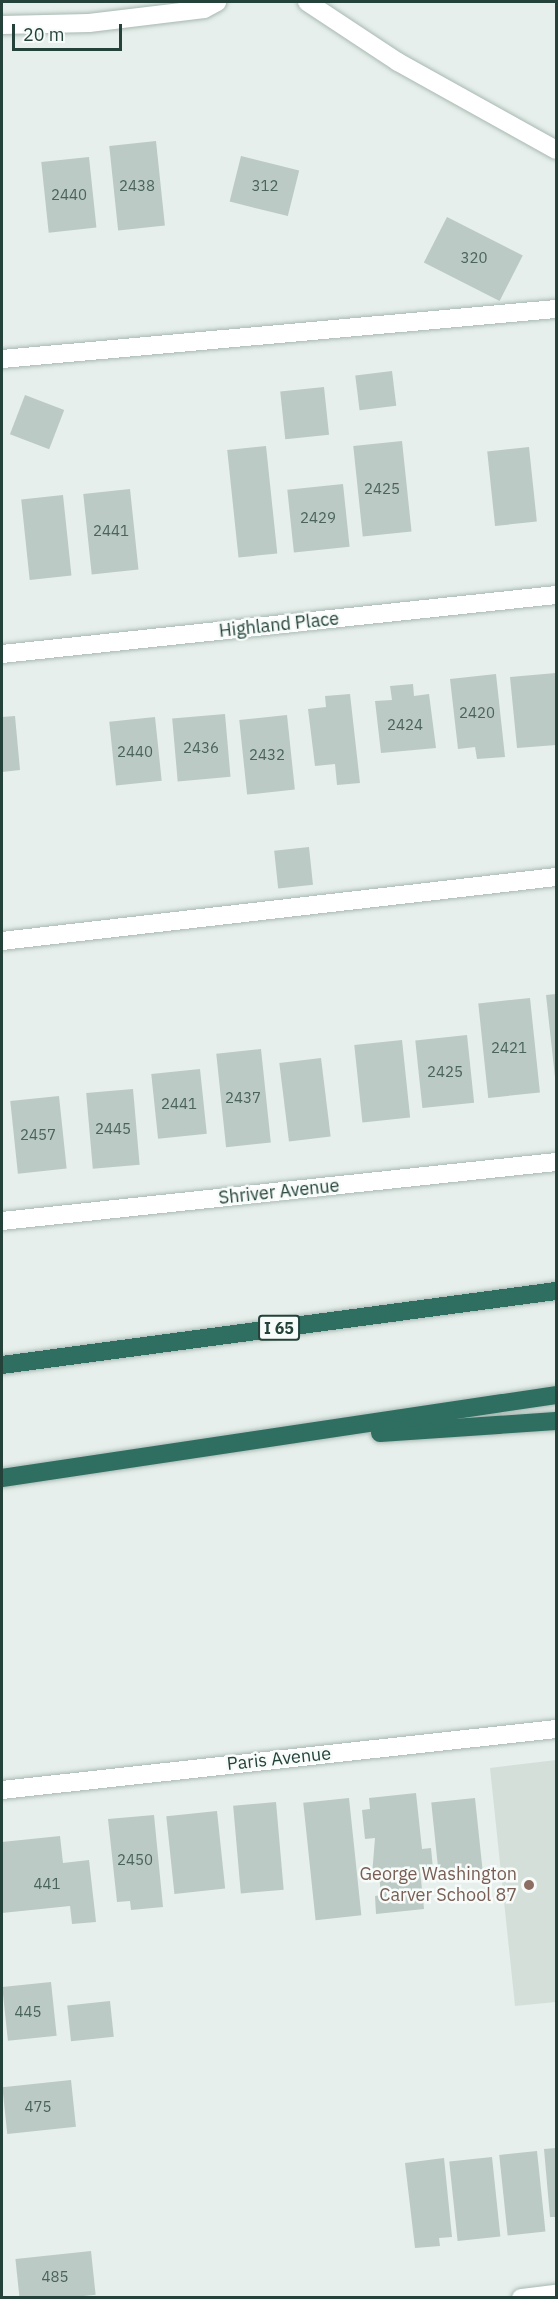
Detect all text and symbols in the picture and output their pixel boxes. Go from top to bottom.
scale bar [15,12,124,50]
text: 20 m [23,23,65,46]
house number: 2438 [119,177,155,195]
house number: 312 [252,177,278,195]
house number: 2440 [51,186,87,204]
house number: 320 [461,249,487,267]
house number: 2425 [364,480,400,498]
house number: 2429 [300,509,336,527]
house number: 2441 [93,522,129,540]
street label: Highland Place [218,608,340,642]
house number: 2420 [459,704,495,722]
house number: 2424 [387,716,423,734]
house number: 2436 [183,739,219,757]
house number: 2440 [117,743,153,761]
house number: 2432 [249,746,285,764]
house number: 2421 [491,1039,527,1057]
house number: 2425 [427,1063,463,1081]
house number: 2437 [225,1089,261,1107]
house number: 2441 [161,1095,197,1113]
house number: 2445 [95,1120,131,1138]
house number: 2457 [20,1126,56,1144]
street label: Shriver Avenue [218,1175,340,1209]
road number: I 65 [258,1315,300,1341]
street label: Paris Avenue [226,1743,332,1775]
house number: 2450 [117,1851,153,1869]
place label: George Washington Carver School 87 [360,1864,517,1906]
house number: 441 [34,1875,60,1893]
marker: George Washington Carver School 87 [522,1878,536,1892]
house number: 445 [15,2003,41,2021]
house number: 475 [25,2098,51,2116]
house number: 485 [42,2268,68,2286]

